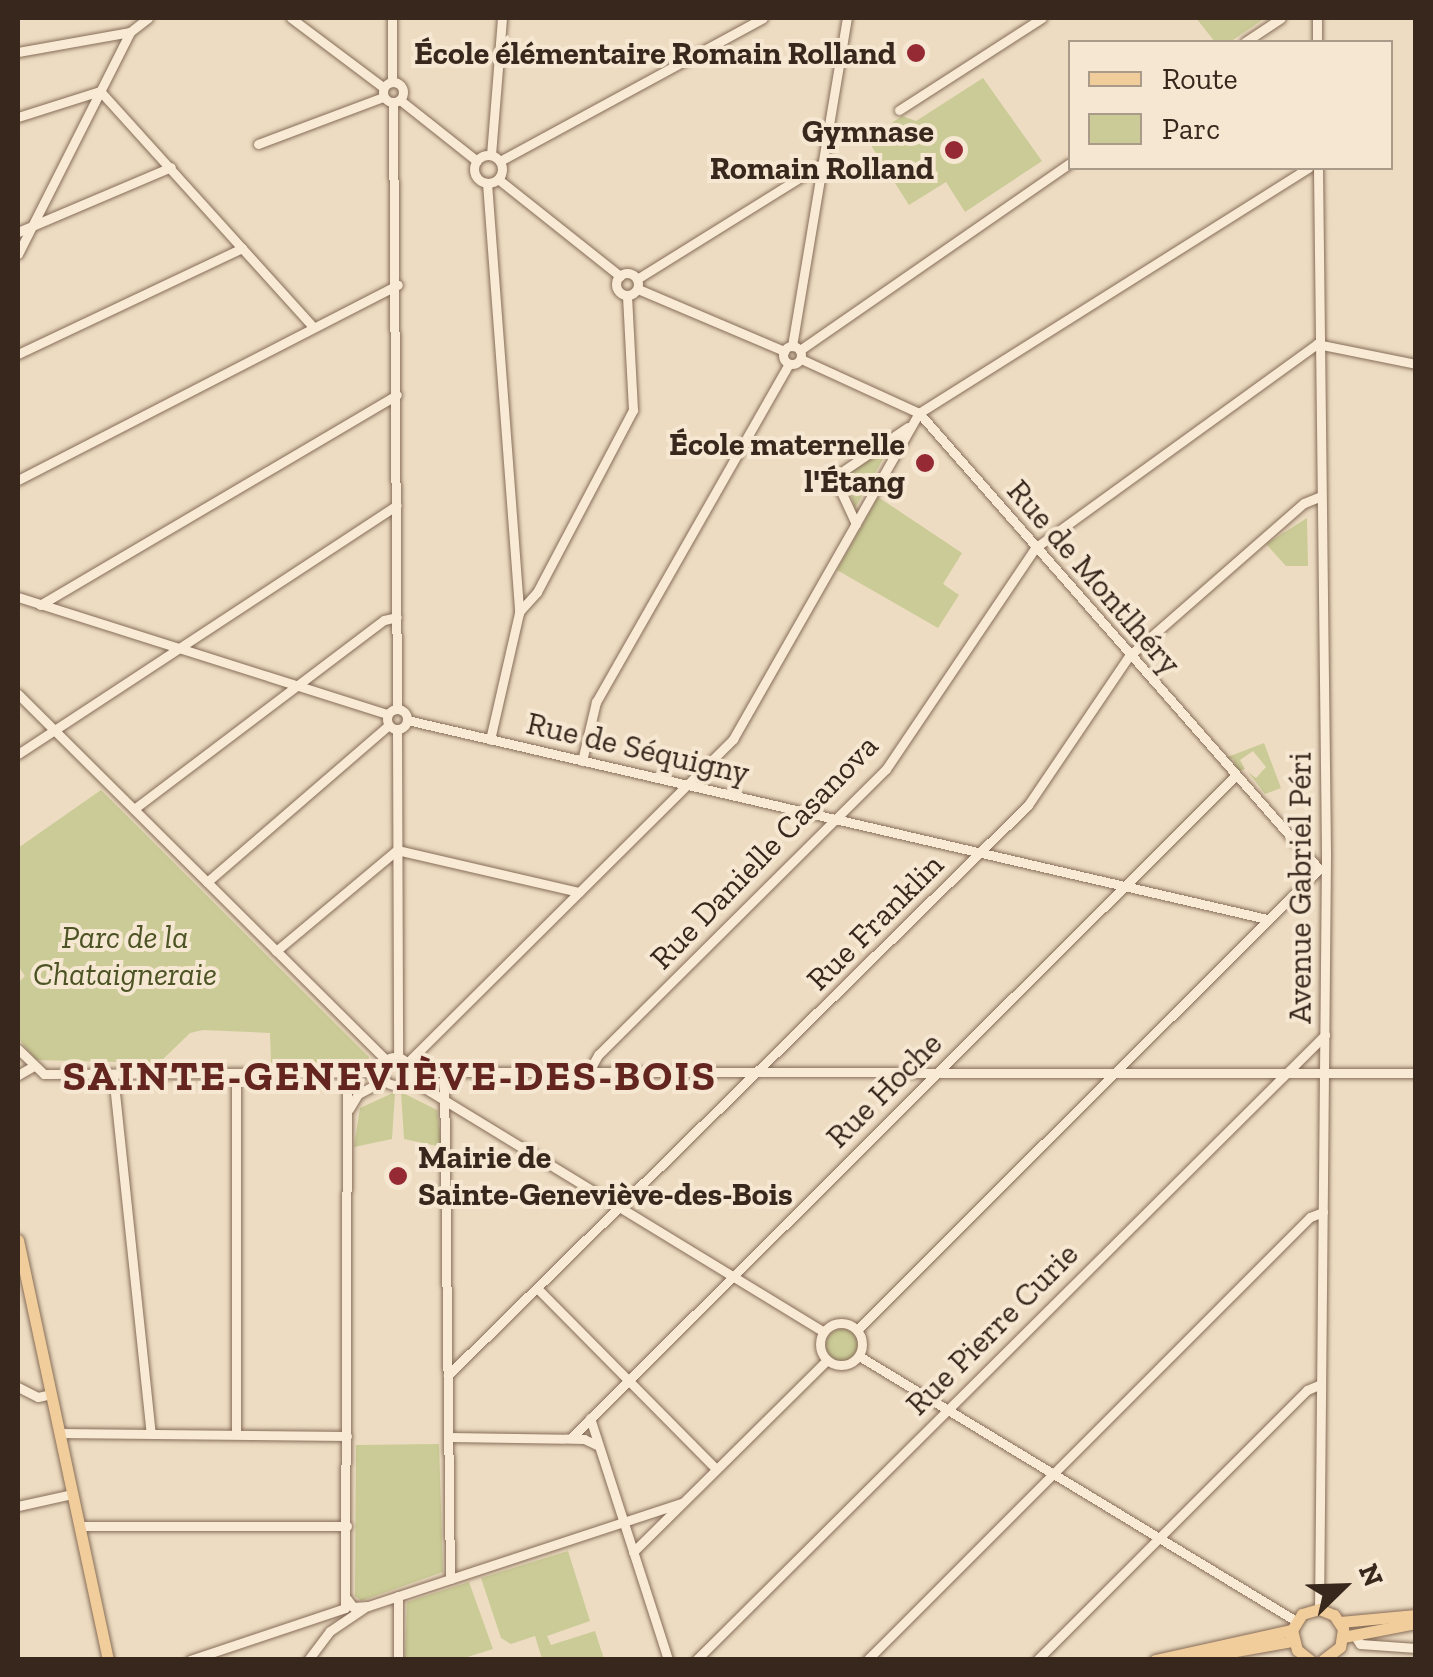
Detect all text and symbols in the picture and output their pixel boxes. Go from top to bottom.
place label: École élémentaire Romain Rolland [414,34,896,72]
legend [1068,40,1393,170]
marker: École élémentaire Romain Rolland [905,42,927,64]
text: Route [1162,61,1238,97]
text: Parc [1162,111,1220,147]
place label: Gymnase Romain Rolland [710,113,934,188]
marker: Gymnase Romain Rolland [943,139,965,161]
place label: École maternelle l'Étang [669,426,905,501]
marker: École maternelle l'Étang [914,452,936,474]
street label: Rue de Montlhéry [999,472,1189,682]
street label: Rue de Séquigny [523,704,753,792]
street label: Rue Danielle Casanova [642,727,886,977]
street label: Avenue Gabriel Péri [1281,752,1319,1024]
street label: Rue Franklin [799,846,951,998]
park label: Parc de la Chataigneraie [33,919,217,994]
street label: Rue Hoche [818,1024,950,1156]
district label: SAINTE-GENEVIÈVE-DES-BOIS [63,1051,717,1101]
place label: Mairie de Sainte-Geneviève-des-Bois [418,1139,793,1214]
marker: Mairie de Sainte-Geneviève-des-Bois [387,1165,409,1187]
street label: Rue Pierre Curie [898,1235,1086,1423]
north arrow [1293,1537,1393,1637]
text: N [1352,1559,1390,1591]

